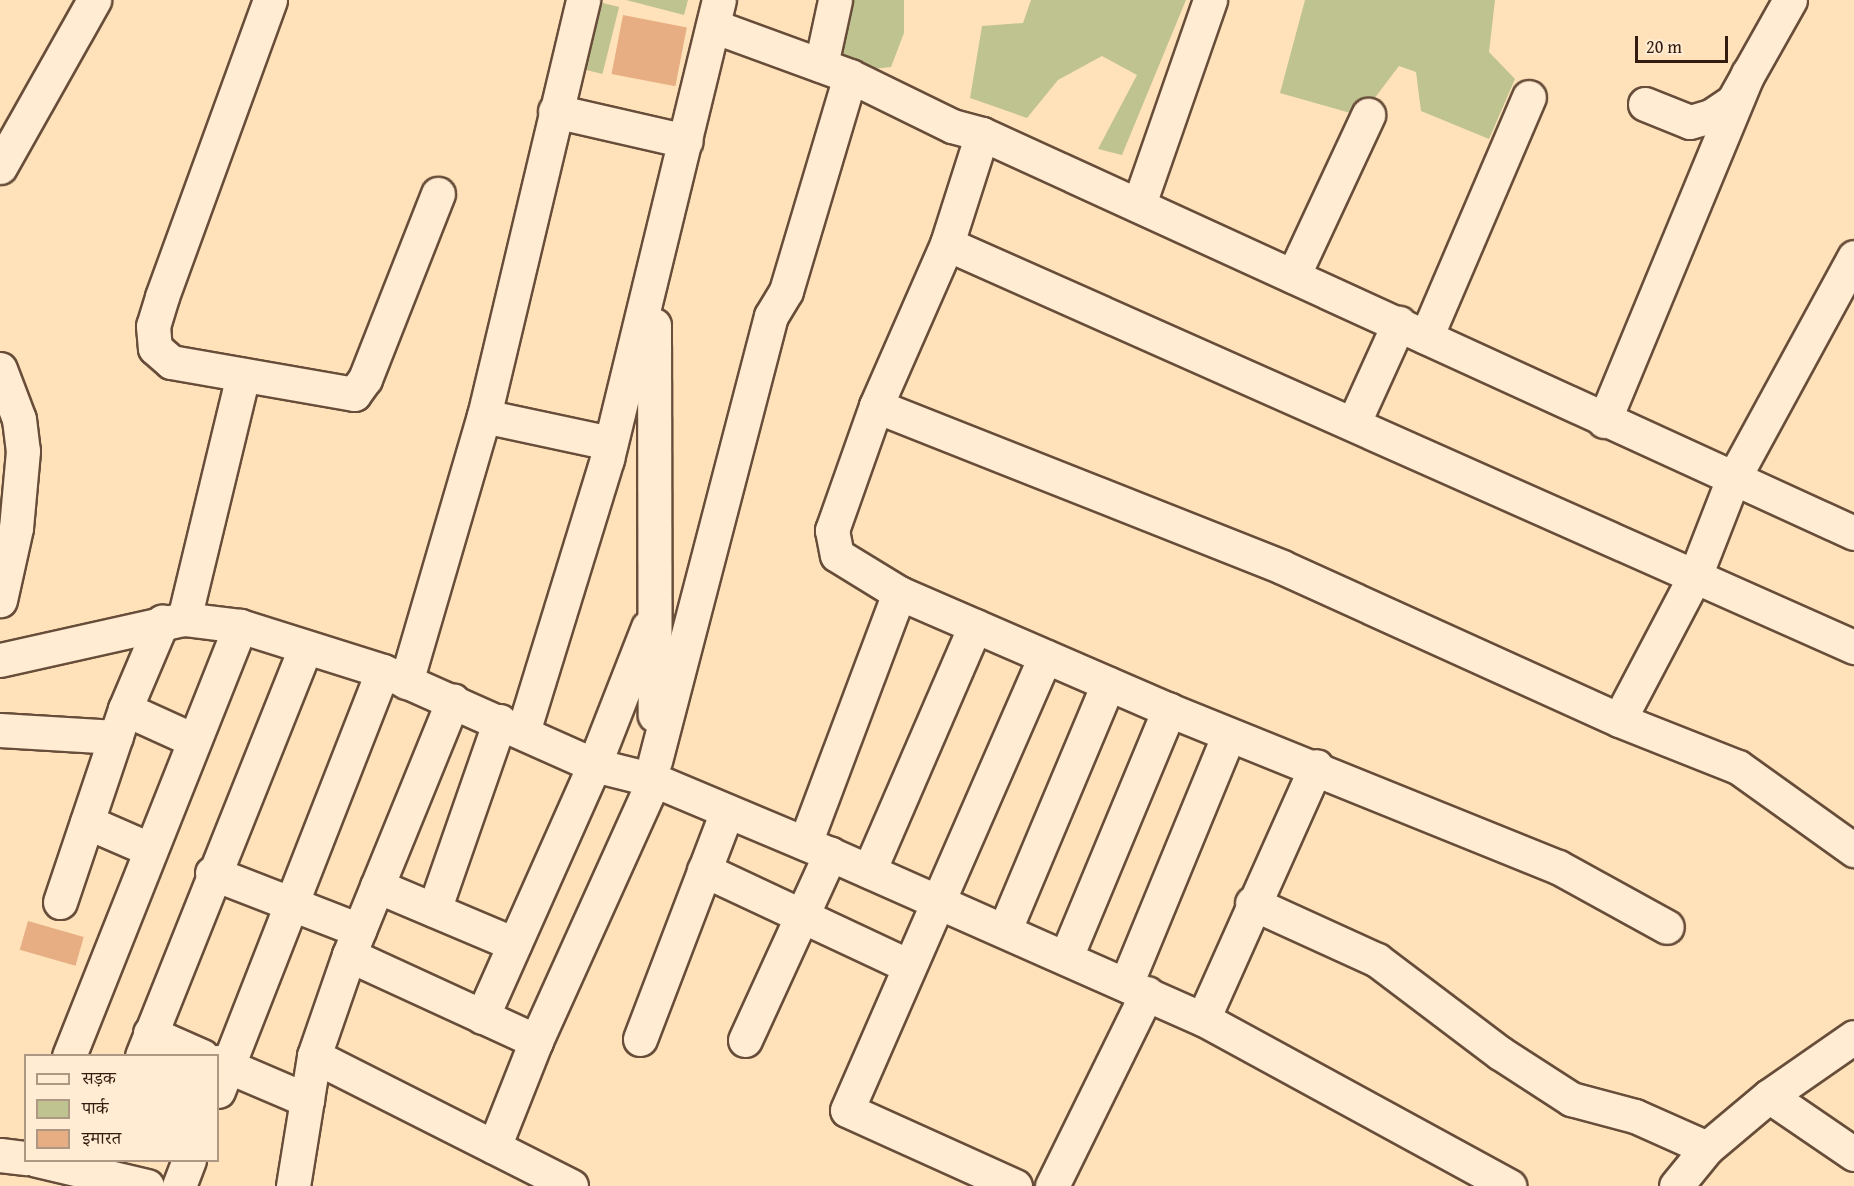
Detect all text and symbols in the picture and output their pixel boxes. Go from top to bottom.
scale bar [1638,24,1731,62]
text: 20 m [1646,33,1682,60]
legend [24,1054,219,1162]
text: सड़क [82,1064,116,1091]
text: पार्क [82,1094,109,1121]
text: इमारत [82,1124,121,1151]

